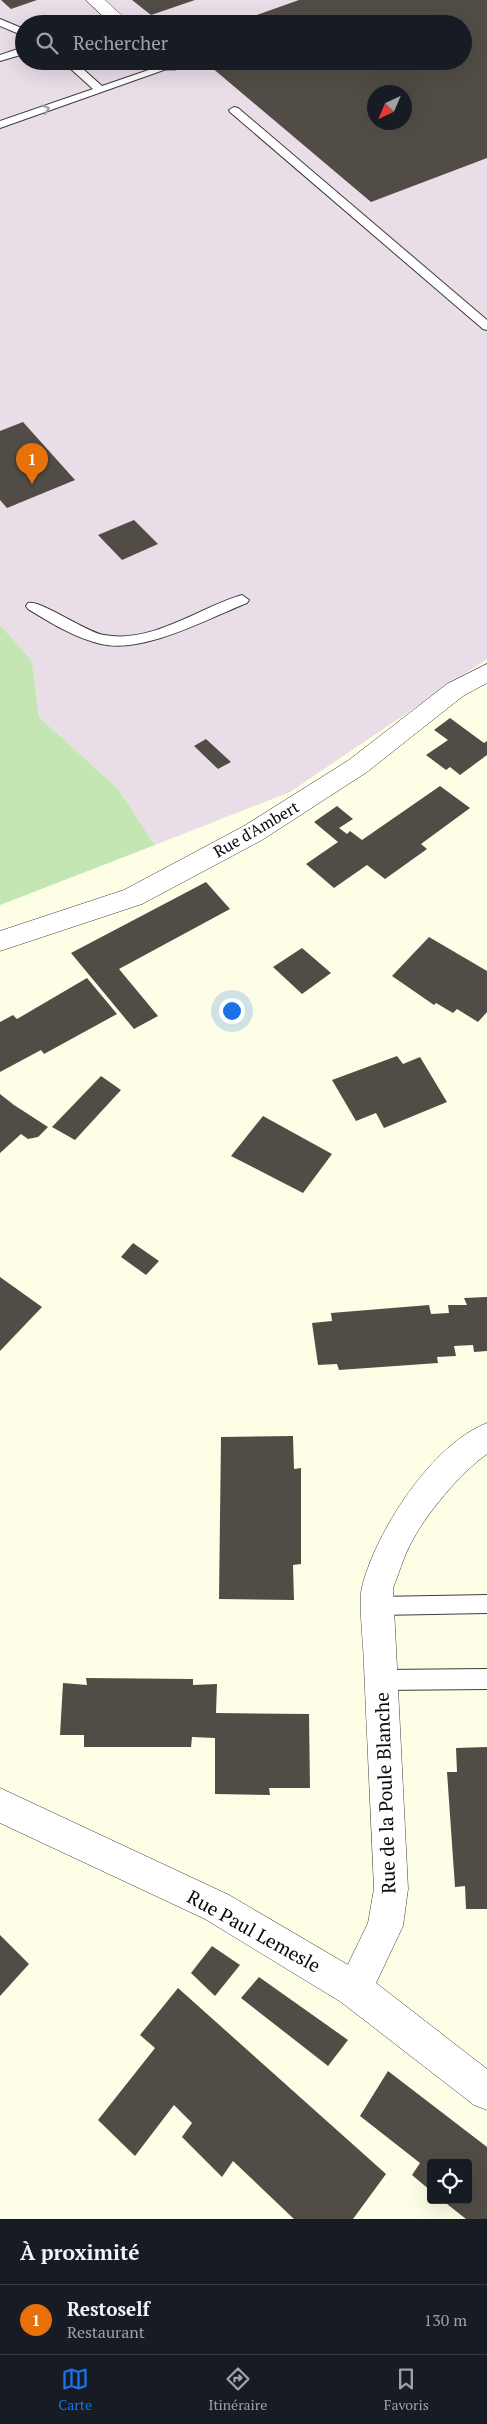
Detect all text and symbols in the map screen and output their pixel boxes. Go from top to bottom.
search box [15,15,472,70]
icon: search [33,29,61,57]
text: Rechercher [73,30,168,55]
north arrow [367,85,412,130]
one-way arrow [41,105,50,115]
pin: 1 [16,443,48,484]
street label: Rue d'Ambert [209,796,303,862]
your location [219,998,245,1024]
street label: Rue de la Poule Blanche [368,1692,401,1894]
street label: Rue Paul Lemesle [183,1884,325,1978]
map controls [427,2159,472,2204]
button: locate [427,2159,472,2204]
text: À proximité [20,2238,140,2266]
text: Restoself [67,2296,150,2321]
text: 1 [31,2309,41,2331]
text: 130 m [424,2309,467,2331]
text: Restaurant [67,2321,145,2343]
tab: Carte [58,2365,92,2414]
tab: Itinéraire [208,2365,267,2414]
tab: Favoris [384,2365,429,2414]

